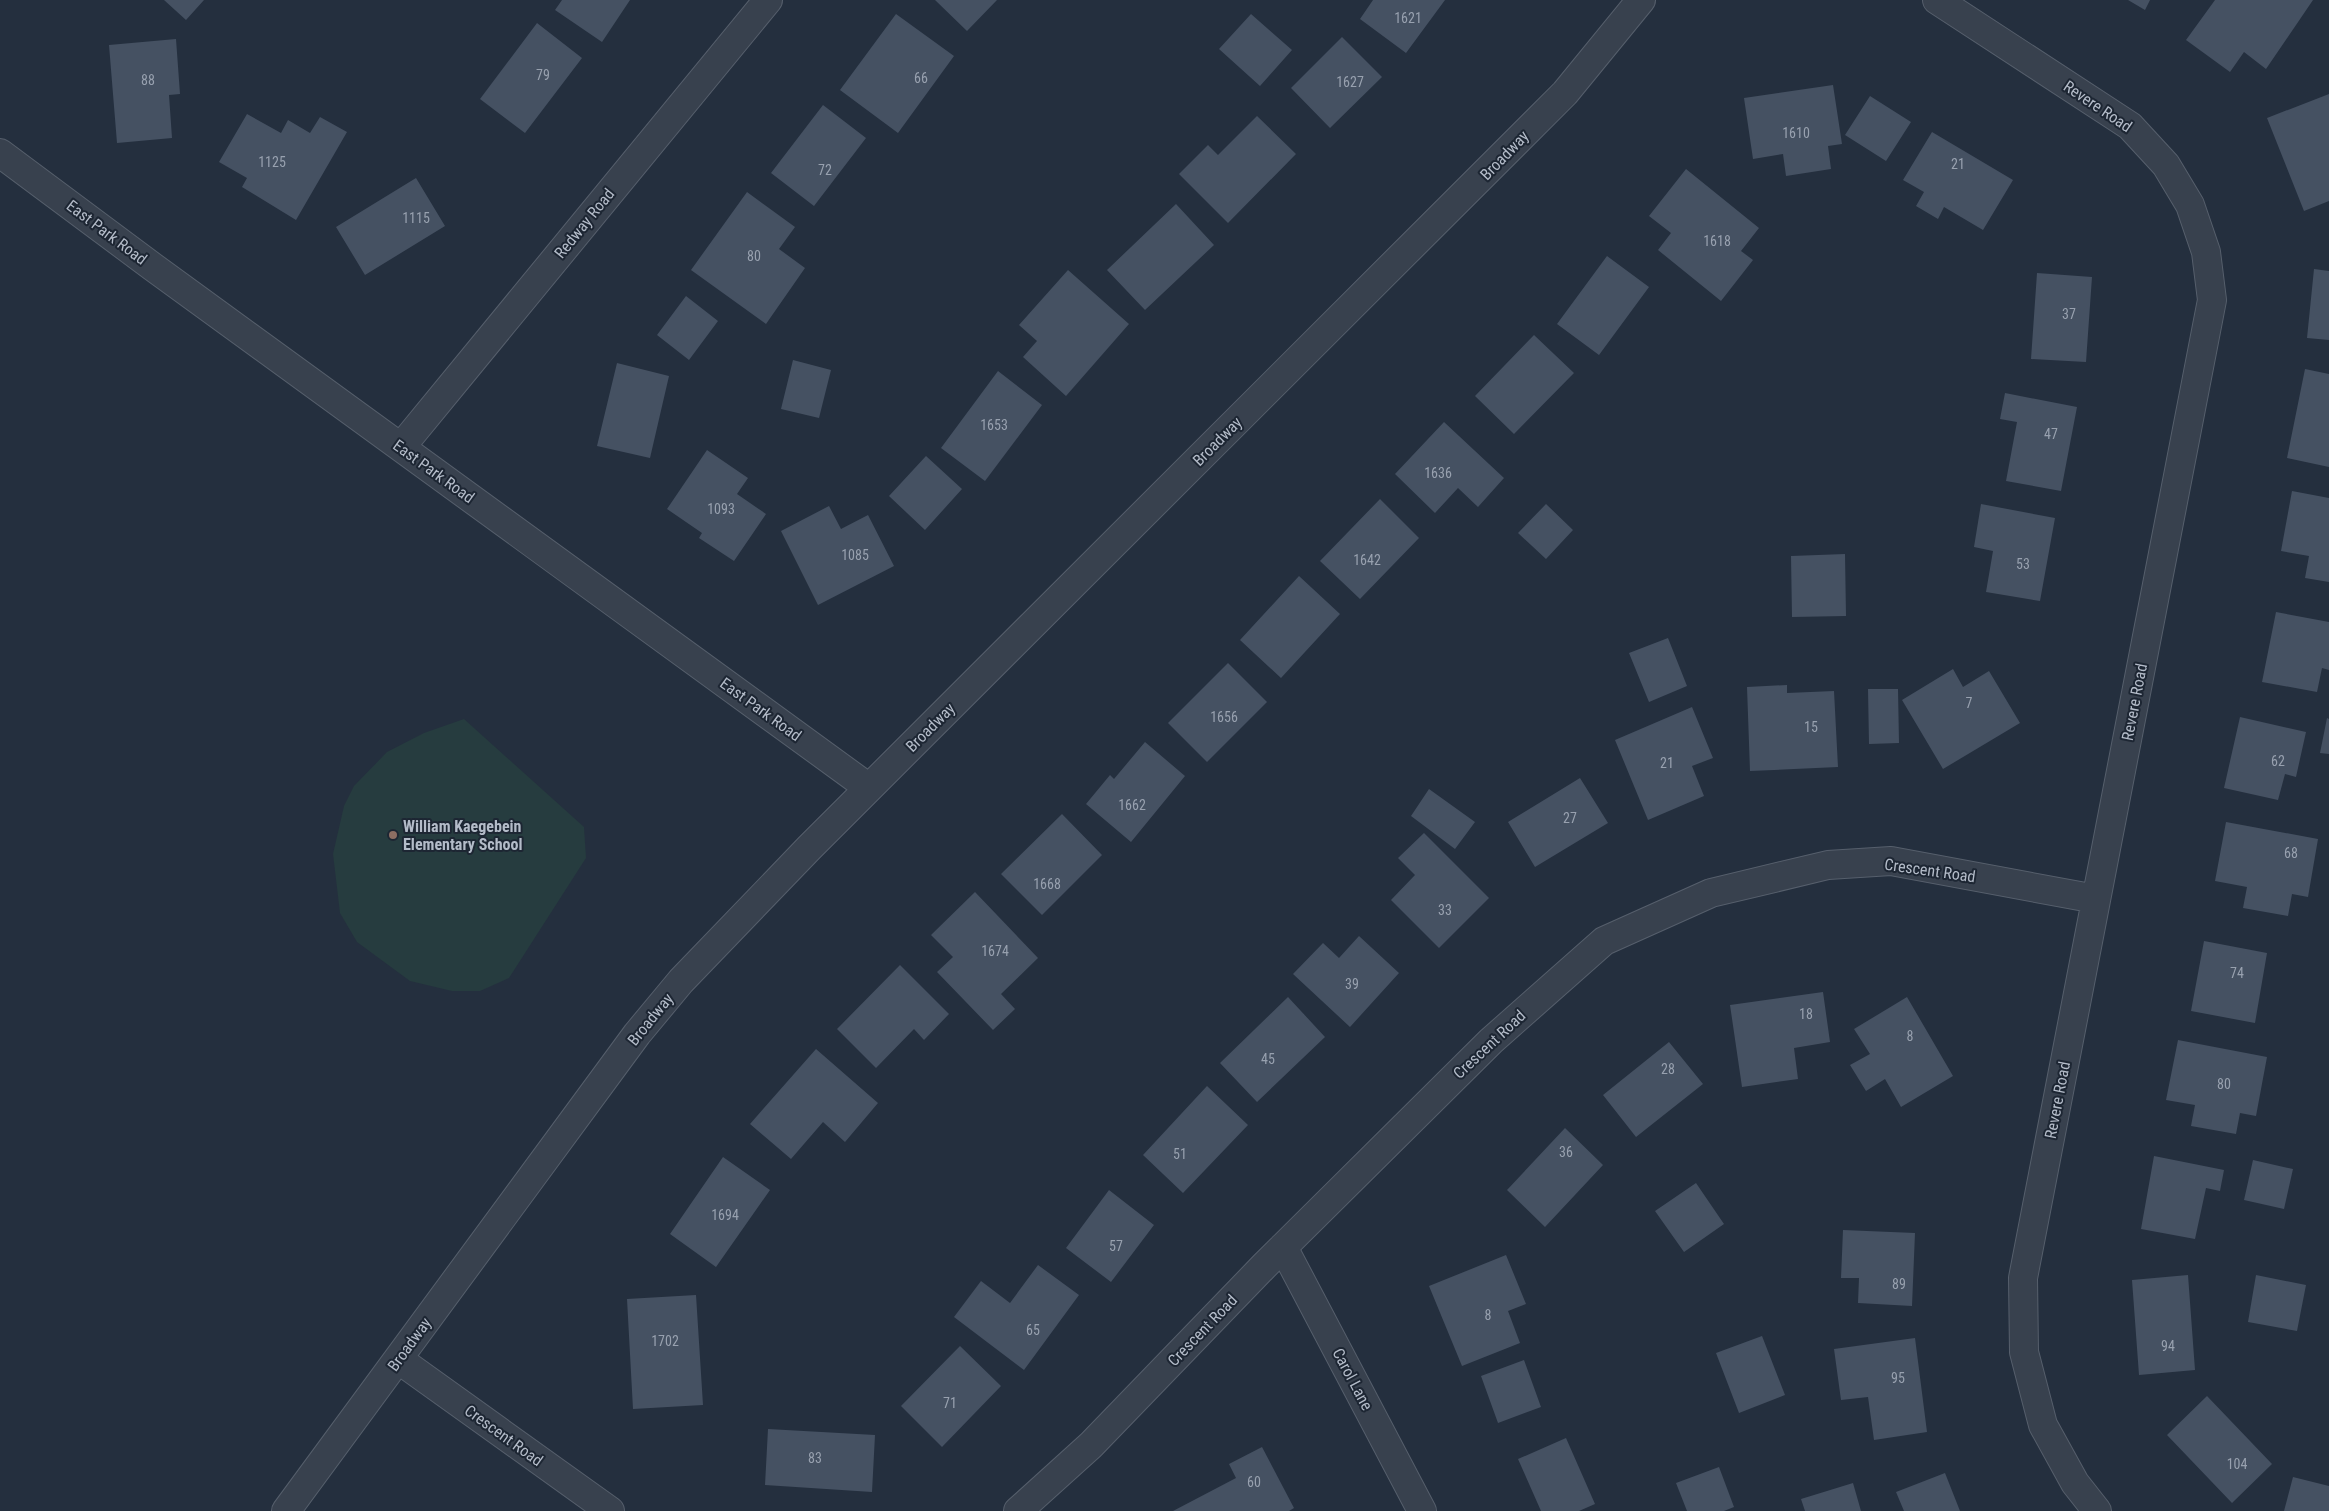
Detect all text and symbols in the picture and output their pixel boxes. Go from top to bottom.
house number: 1621 [1394,10,1422,26]
house number: 79 [536,67,550,83]
house number: 66 [914,70,928,86]
house number: 88 [141,72,155,88]
house number: 1627 [1336,74,1364,90]
street label: Revere Road [2060,77,2135,136]
house number: 1610 [1782,125,1810,141]
street label: Broadway [1476,126,1533,184]
house number: 1125 [258,154,286,170]
house number: 21 [1951,156,1965,172]
house number: 72 [818,162,832,178]
street label: Redway Road [550,185,618,262]
street label: East Park Road [63,196,151,269]
house number: 1115 [402,210,430,226]
house number: 1618 [1703,233,1731,249]
house number: 80 [747,248,761,264]
house number: 37 [2062,306,2076,322]
street label: Broadway [1189,413,1246,470]
house number: 1653 [980,417,1008,433]
house number: 47 [2044,426,2058,442]
street label: East Park Road [389,436,478,507]
house number: 1636 [1424,465,1452,481]
house number: 1093 [707,501,735,517]
house number: 1085 [841,547,869,563]
house number: 1642 [1353,552,1381,568]
house number: 53 [2016,556,2030,572]
street label: Revere Road [2118,662,2151,742]
street label: East Park Road [716,674,805,745]
house number: 7 [1966,695,1973,711]
street label: Broadway [902,699,959,756]
house number: 1656 [1210,709,1238,725]
house number: 15 [1804,719,1818,735]
house number: 62 [2271,753,2285,769]
house number: 21 [1660,755,1674,771]
house number: 1662 [1118,797,1146,813]
house number: 27 [1563,810,1577,826]
place label: William Kaegebein Elementary School [403,817,522,854]
marker: William Kaegebein Elementary School [387,829,399,841]
house number: 68 [2284,845,2298,861]
street label: Crescent Road [1883,855,1977,886]
house number: 1668 [1033,876,1061,892]
house number: 33 [1438,902,1452,918]
house number: 1674 [981,943,1009,959]
house number: 74 [2230,965,2244,981]
house number: 39 [1345,976,1359,992]
street label: Broadway [624,989,677,1049]
street label: Crescent Road [1449,1006,1529,1083]
house number: 18 [1799,1006,1813,1022]
house number: 8 [1907,1028,1914,1044]
house number: 45 [1261,1051,1275,1067]
street label: Revere Road [2041,1060,2074,1140]
house number: 28 [1661,1061,1675,1077]
house number: 80 [2217,1076,2231,1092]
house number: 36 [1559,1144,1573,1160]
house number: 51 [1173,1146,1187,1162]
house number: 1694 [711,1207,739,1223]
house number: 57 [1109,1238,1123,1254]
house number: 89 [1892,1276,1906,1292]
street label: Crescent Road [1164,1291,1241,1370]
house number: 8 [1485,1307,1492,1323]
street label: Broadway [384,1313,435,1375]
house number: 65 [1026,1322,1040,1338]
house number: 1702 [651,1333,679,1349]
house number: 94 [2161,1338,2175,1354]
street label: Carol Lane [1328,1345,1377,1413]
house number: 95 [1891,1370,1905,1386]
house number: 71 [943,1395,957,1411]
street label: Crescent Road [461,1401,546,1470]
house number: 83 [808,1450,822,1466]
house number: 104 [2227,1456,2247,1472]
house number: 60 [1247,1474,1261,1490]

